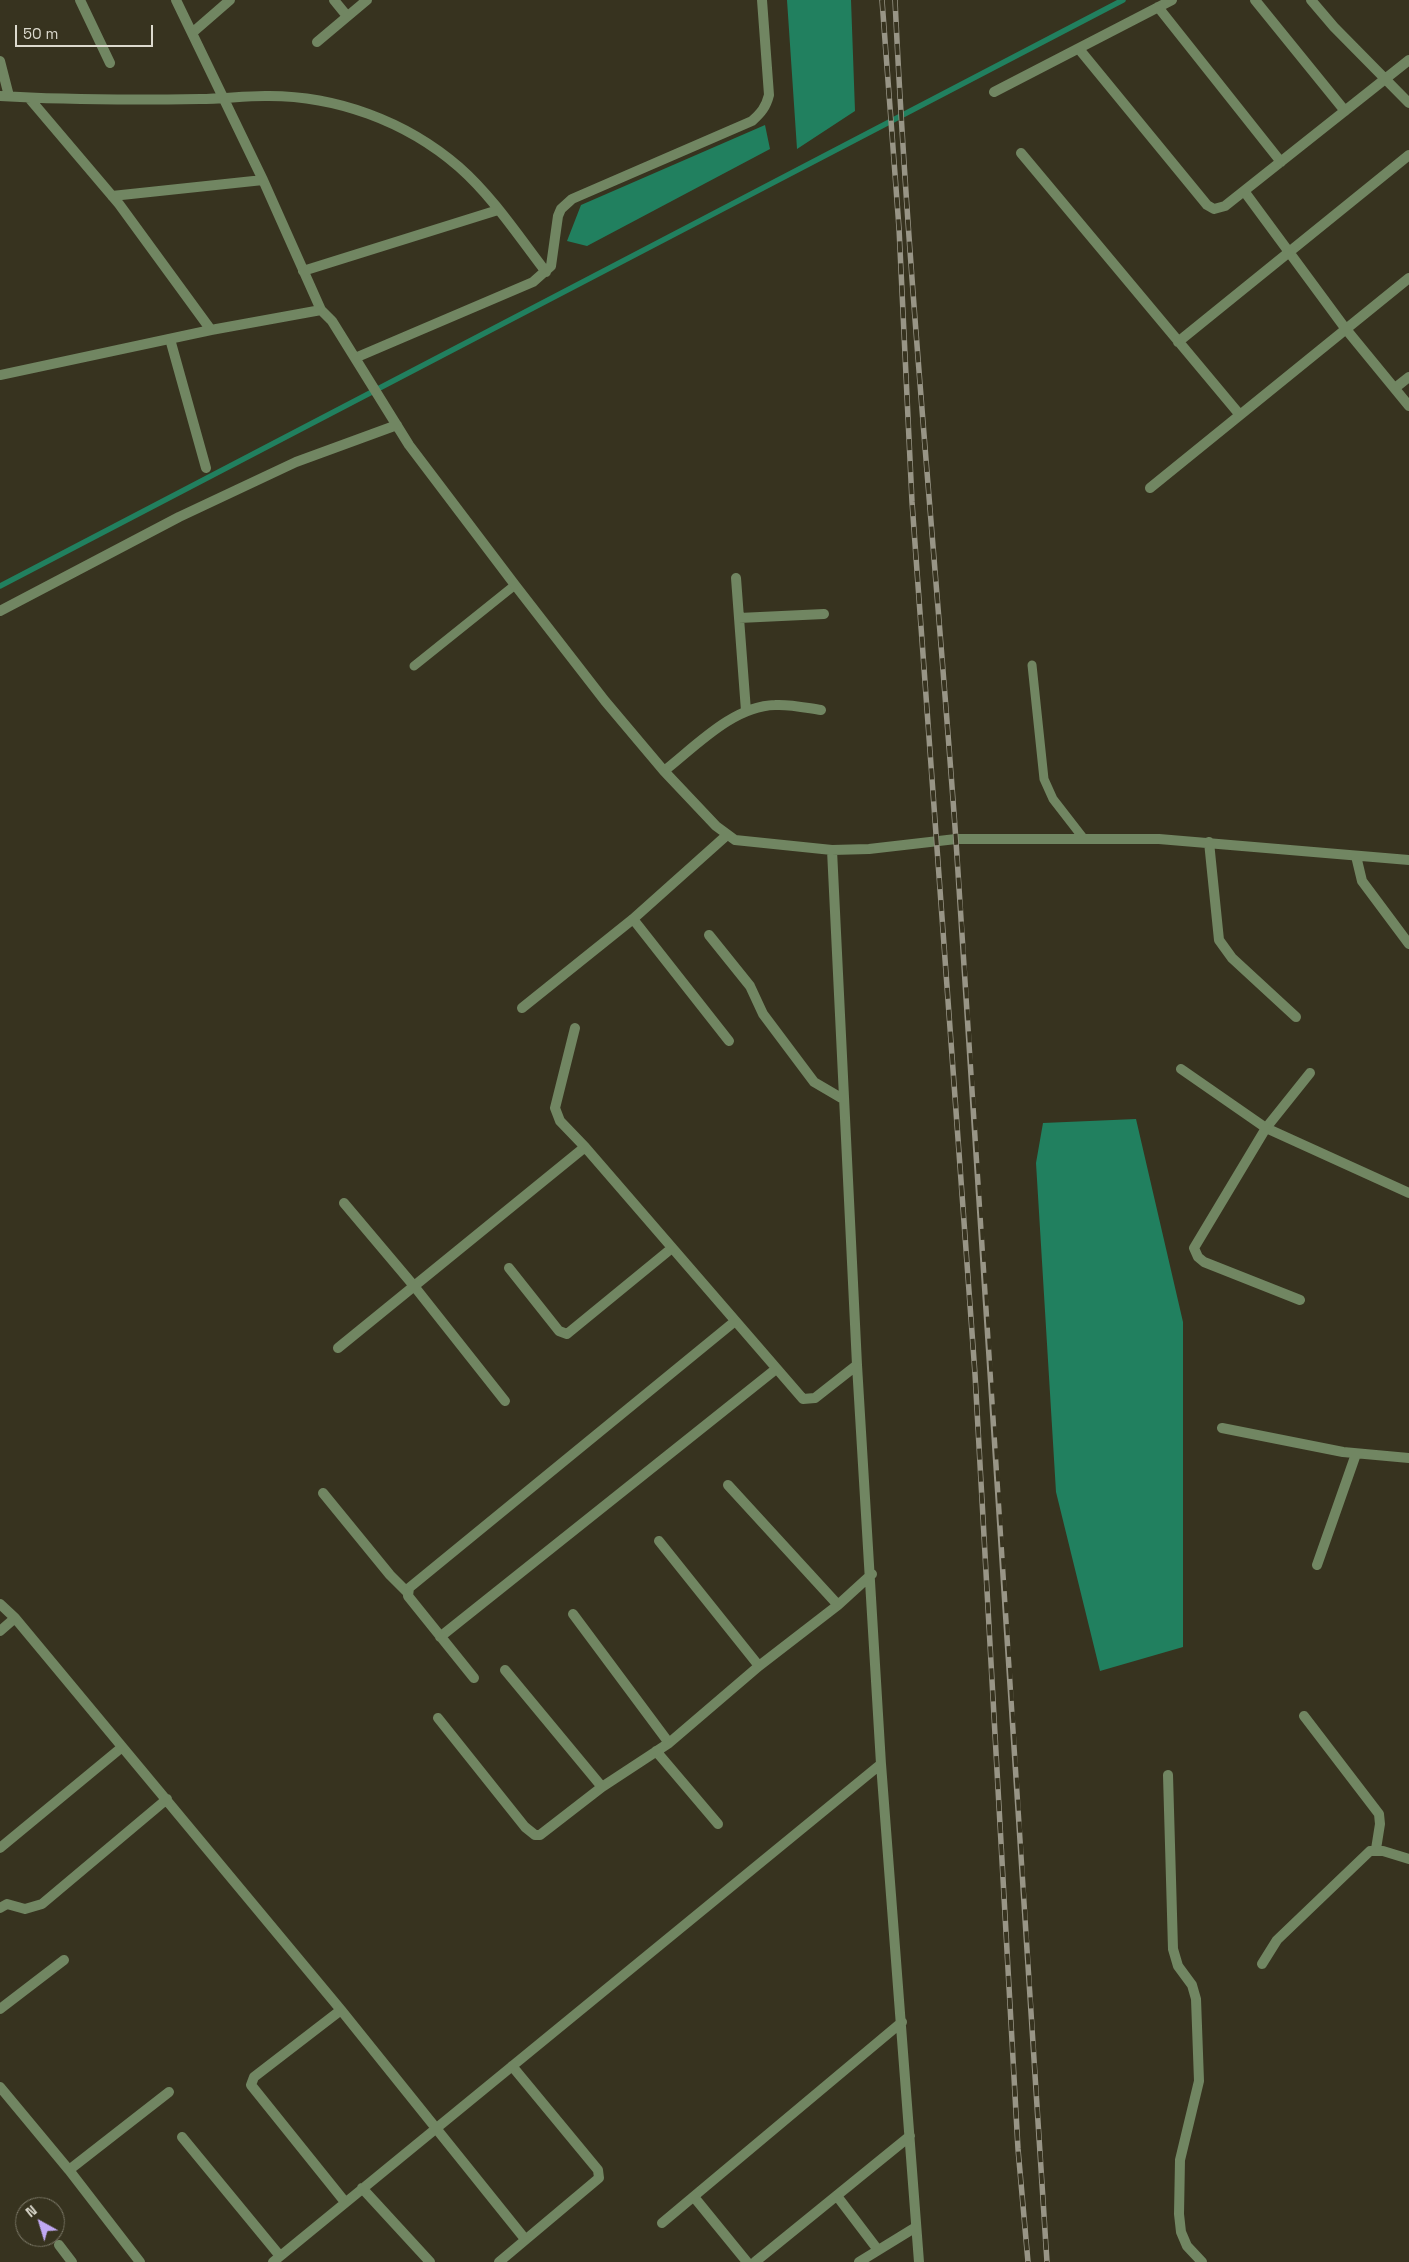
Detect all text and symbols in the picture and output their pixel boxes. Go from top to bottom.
scale bar [18,15,155,47]
text: 50 m [23,24,58,43]
north arrow [15,2197,65,2247]
text: N [22,2201,40,2221]

